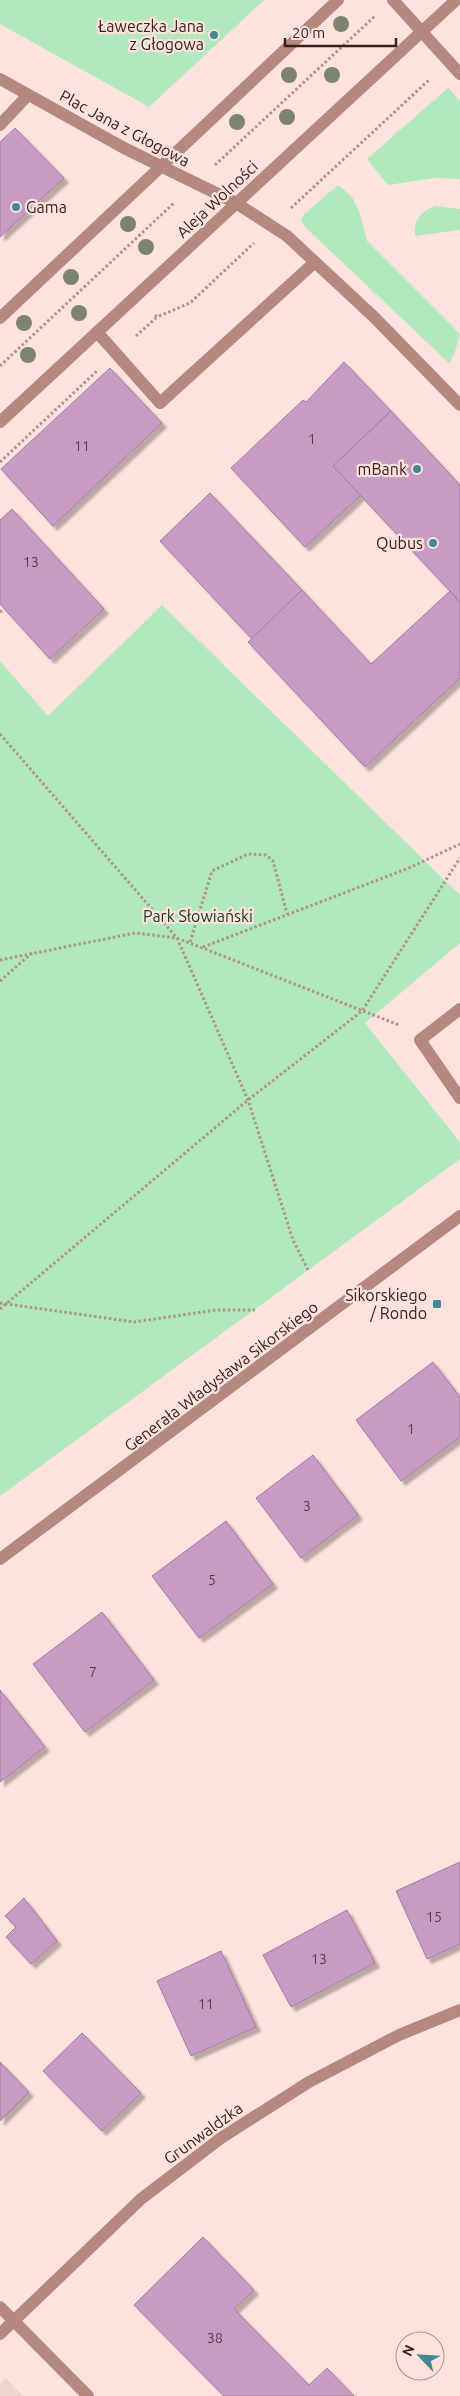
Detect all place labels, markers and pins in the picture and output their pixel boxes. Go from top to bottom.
place label: Ławeczka Jana z Głogowa [98,17,204,53]
marker: Ławeczka Jana z Głogowa [208,29,220,41]
place label: Gama [26,198,67,216]
marker: Gama [10,201,22,213]
place label: mBank [358,460,407,478]
marker: mBank [411,463,423,475]
place label: Qubus [376,534,423,552]
marker: Qubus [427,537,439,549]
place label: Sikorskiego / Rondo [345,1286,427,1322]
marker: Sikorskiego / Rondo [431,1298,443,1310]

